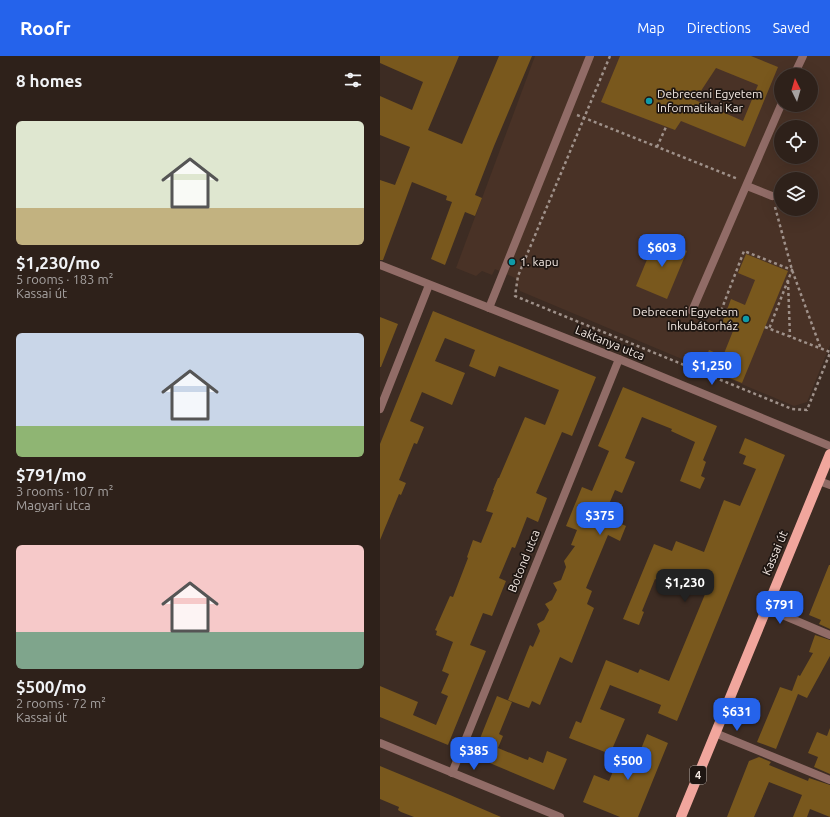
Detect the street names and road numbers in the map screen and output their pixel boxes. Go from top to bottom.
street label: Laktanya utca [573,323,647,362]
street label: Botond utca [505,528,542,594]
street label: Kassai út [759,528,790,577]
road number: 4 [690,766,706,784]

